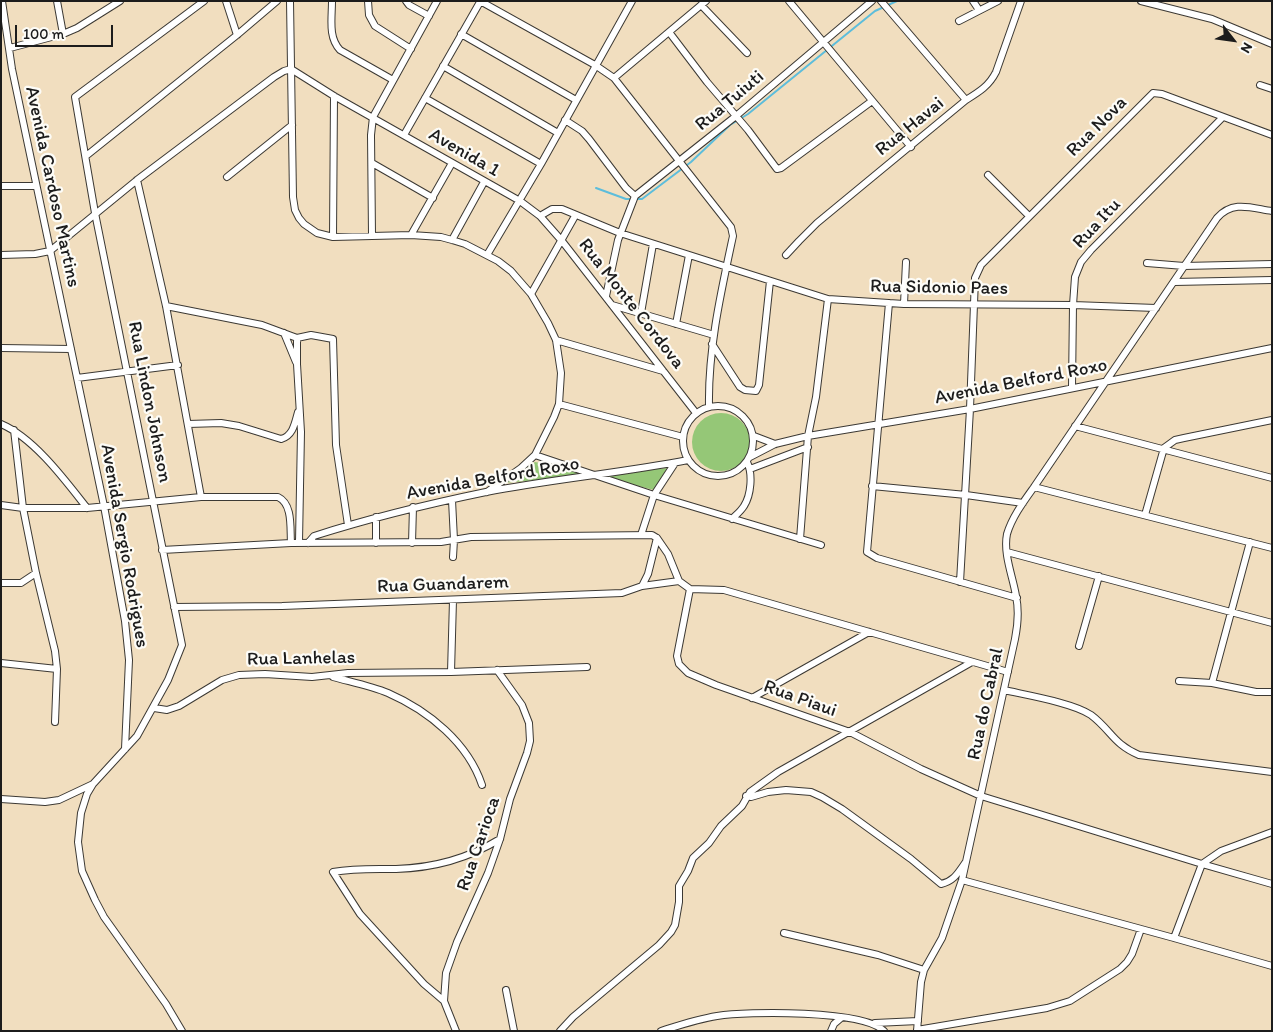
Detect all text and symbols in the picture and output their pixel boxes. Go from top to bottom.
scale bar [18,15,115,47]
north arrow [1208,15,1258,65]
text: 100 m [23,25,64,43]
text: N [1237,39,1256,56]
street label: Rua Tuiuti [691,66,769,136]
street label: Avenida Cardoso Martins [20,84,84,290]
street label: Rua Havai [871,92,949,162]
street label: Rua Nova [1062,92,1132,162]
street label: Avenida 1 [425,124,503,182]
street label: Rua Itu [1068,194,1126,254]
street label: Rua Monte Cordova [573,234,689,374]
street label: Rua Sidonio Paes [870,275,1008,301]
street label: Rua Lindon Johnson [122,320,176,484]
street label: Avenida Belford Roxo [933,354,1109,410]
street label: Avenida Sergio Rodrigues [95,442,153,650]
street label: Avenida Belford Roxo [405,453,581,505]
street label: Rua Guandarem [377,571,509,599]
street label: Rua do Cabral [963,646,1009,762]
street label: Rua Lanhelas [247,647,355,671]
street label: Rua Piaui [760,675,840,723]
street label: Rua Carioca [452,794,506,894]

